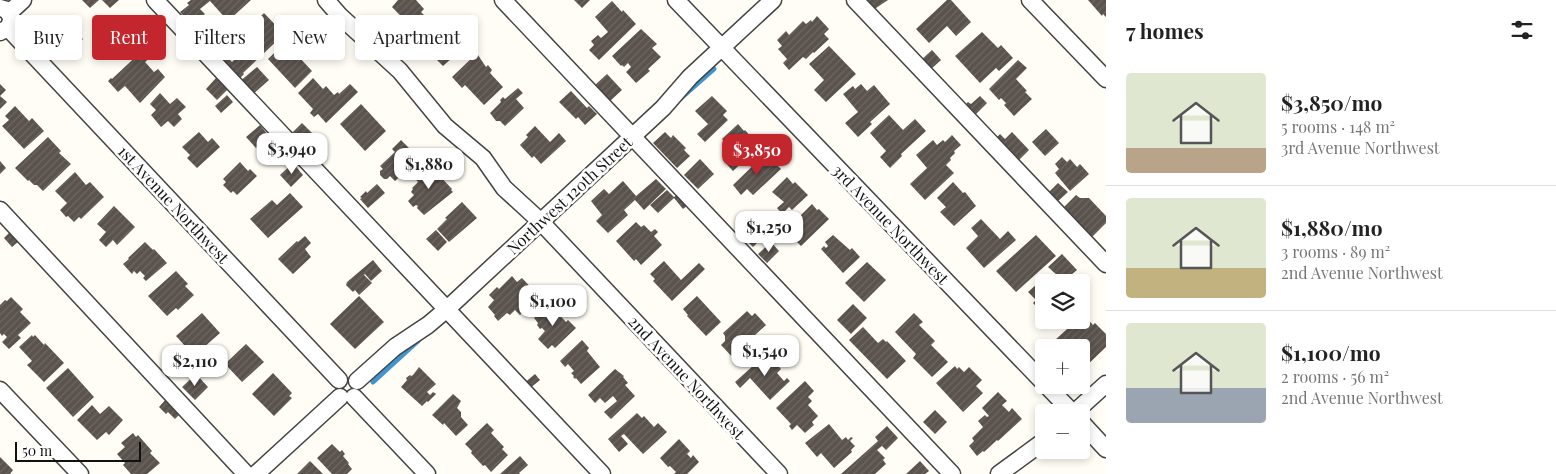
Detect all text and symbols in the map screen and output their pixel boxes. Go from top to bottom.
chip: Buy [15,15,82,60]
chip: Rent [92,15,166,60]
chip: Filters [176,15,264,60]
chip: New [274,15,345,60]
chip: Apartment [355,15,478,60]
text: 7 homes [1126,16,1204,44]
icon: filters [1508,16,1536,44]
text: $3,850/mo [1281,88,1382,116]
icon: home [1166,93,1226,153]
text: 5 rooms · 148 m² [1281,116,1395,137]
street label: Northwest 120th Street [502,131,636,259]
pin: $3,940 [251,132,333,175]
pin: $3,850 [716,134,798,176]
text: 3rd Avenue Northwest [1281,137,1439,158]
text: $3,940 [268,138,316,159]
text: $3,850 [733,139,781,160]
street label: 1st Avenue Northwest [114,141,234,268]
pin: $1,880 [388,148,470,190]
text: $1,880 [405,153,453,174]
street label: 3rd Avenue Northwest [828,160,954,289]
pin: $1,250 [728,210,810,253]
text: $1,880/mo [1281,213,1383,241]
text: $1,250 [746,216,792,237]
icon: home [1166,218,1226,278]
text: 3 rooms · 89 m² [1281,241,1390,262]
text: 2nd Avenue Northwest [1281,262,1443,283]
map controls [1035,274,1090,459]
button: layers [1035,274,1090,329]
pin: $1,100 [512,284,594,327]
text: $1,100 [530,290,576,311]
street label: 2nd Avenue Northwest [624,311,750,444]
pin: $1,540 [724,334,806,377]
text: $1,100/mo [1281,338,1381,366]
button: + [1035,339,1090,394]
text: $1,540 [742,340,788,361]
icon: home [1166,343,1226,403]
pin: $2,110 [154,344,236,387]
text: $2,110 [173,350,217,371]
text: 2 rooms · 56 m² [1281,366,1389,387]
text: 2nd Avenue Northwest [1281,387,1443,408]
button: − [1035,404,1090,459]
scale bar [15,439,141,462]
text: 50 m [22,441,52,460]

